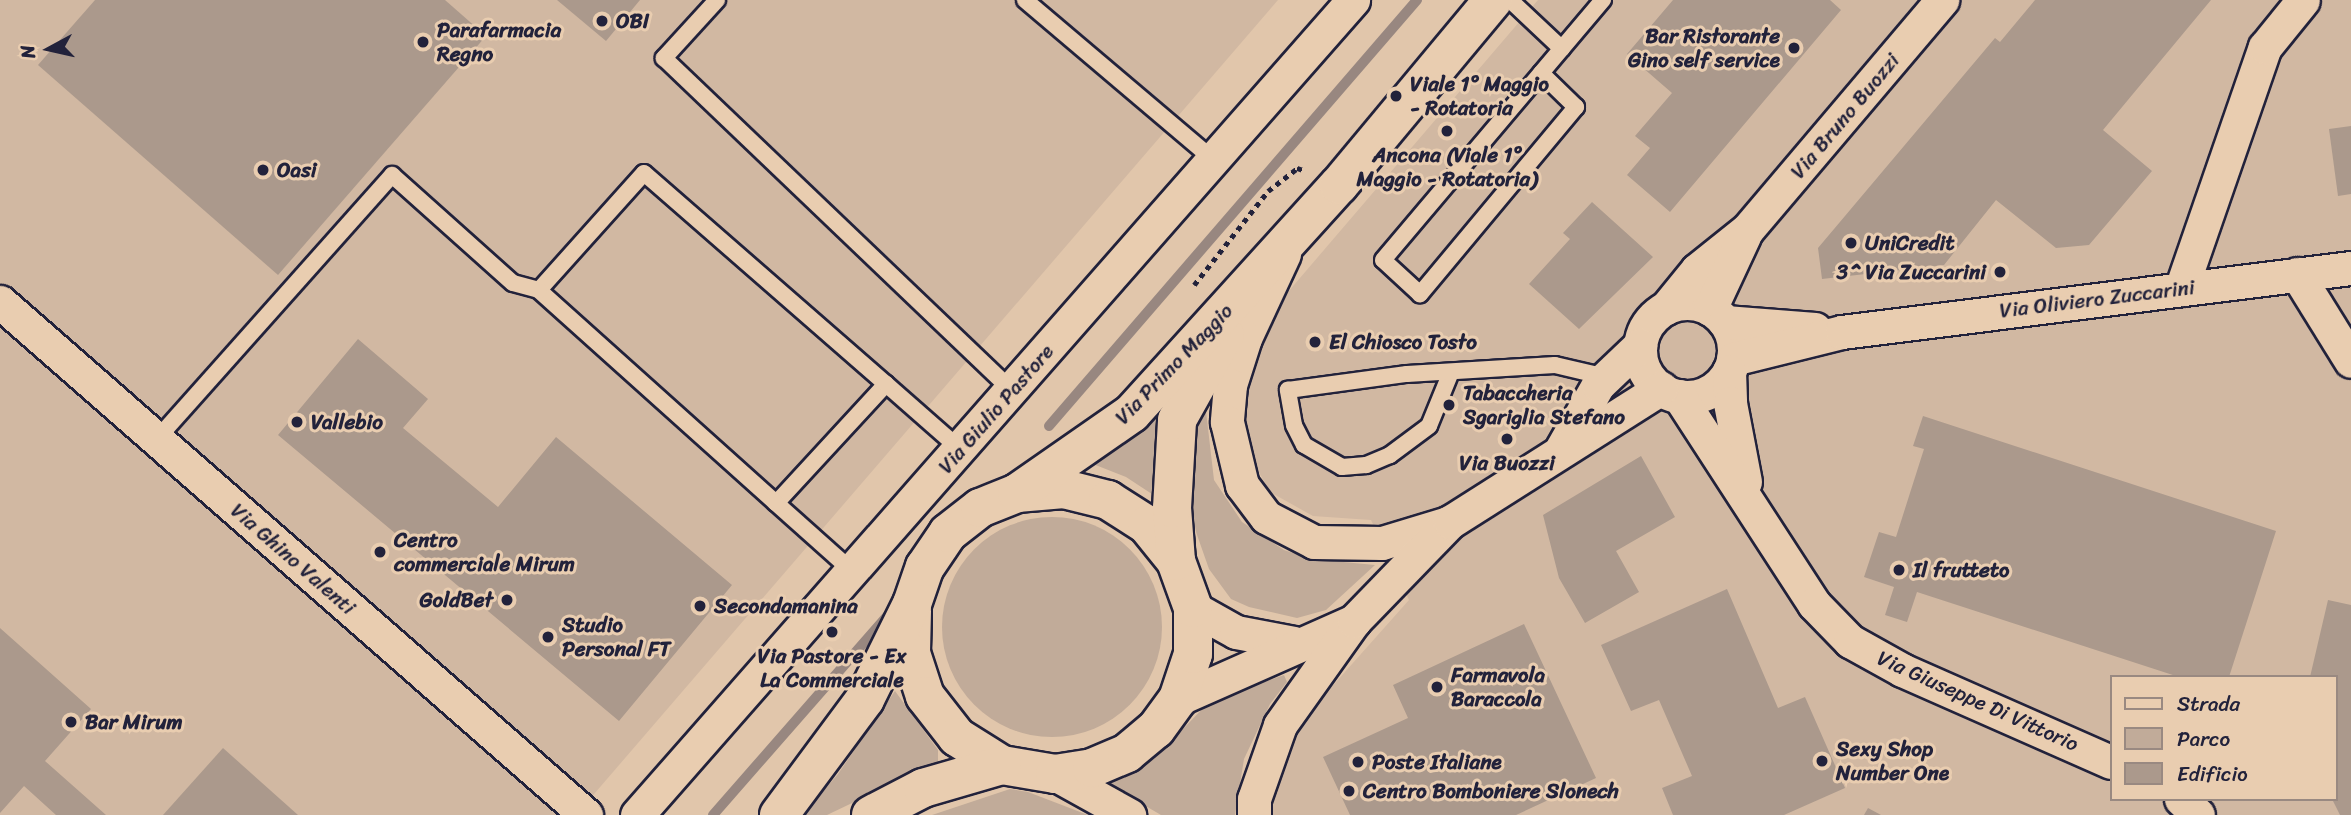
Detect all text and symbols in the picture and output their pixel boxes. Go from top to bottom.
place label: OBI [616,8,649,34]
marker: OBI [594,13,610,29]
north arrow [14,14,84,84]
place label: Parafarmacia Regno [437,17,561,67]
place label: Bar Ristorante Gino self service [1627,23,1780,73]
marker: Parafarmacia Regno [415,34,431,50]
marker: Bar Ristorante Gino self service [1786,40,1802,56]
text: N [10,43,45,61]
street label: Via Bruno Buozzi [1785,48,1905,184]
place label: Viale 1° Maggio - Rotatoria [1410,71,1549,121]
marker: Viale 1° Maggio - Rotatoria [1388,88,1404,104]
marker: Ancona (Viale 1° Maggio - Rotatoria) [1439,123,1455,139]
place label: Ancona (Viale 1° Maggio - Rotatoria) [1357,142,1537,192]
place label: Oasi [277,157,317,183]
marker: Oasi [255,162,271,178]
place label: UniCredit [1865,230,1955,256]
marker: UniCredit [1843,235,1859,251]
place label: 3^ Via Zuccarini [1837,259,1986,285]
marker: 3^ Via Zuccarini [1992,264,2008,280]
street label: Via Oliviero Zuccarini [1998,275,2196,323]
street label: Via Primo Maggio [1110,298,1238,430]
place label: El Chiosco Tosto [1329,329,1479,355]
marker: El Chiosco Tosto [1307,334,1323,350]
street label: Via Giulio Pastore [933,339,1059,479]
place label: Tabaccheria Sgariglia Stefano [1463,380,1625,430]
marker: Tabaccheria Sgariglia Stefano [1441,397,1457,413]
place label: Vallebio [311,409,383,435]
marker: Vallebio [289,414,305,430]
marker: Via Buozzi [1499,431,1515,447]
place label: Via Buozzi [1459,450,1555,476]
street label: Via Ghino Valenti [226,498,360,620]
place label: Centro commerciale Mirum [394,527,575,577]
marker: Centro commerciale Mirum [372,544,388,560]
place label: Il frutteto [1913,557,2009,583]
marker: Il frutteto [1891,562,1907,578]
place label: GoldBet [419,587,493,613]
marker: GoldBet [499,592,515,608]
place label: Secondamanina [714,593,858,619]
marker: Secondamanina [692,598,708,614]
place label: Studio Personal FT [562,612,670,662]
marker: Via Pastore - Ex La Commerciale [824,624,840,640]
marker: Studio Personal FT [540,629,556,645]
place label: Via Pastore - Ex La Commerciale [758,643,906,693]
street label: Via Giuseppe Di Vittorio [1873,645,2083,757]
place label: Farmavola Baraccola [1451,662,1545,712]
legend [2110,675,2337,801]
marker: Farmavola Baraccola [1429,679,1445,695]
text: Strada [2177,685,2240,723]
place label: Bar Mirum [85,709,182,735]
marker: Bar Mirum [63,714,79,730]
text: Parco [2177,720,2230,758]
place label: Sexy Shop Number One [1836,736,1950,786]
place label: Poste Italiane [1372,749,1503,775]
marker: Sexy Shop Number One [1814,753,1830,769]
marker: Poste Italiane [1350,754,1366,770]
text: Edificio [2177,755,2248,793]
place label: Centro Bomboniere Slonech [1363,778,1620,804]
marker: Centro Bomboniere Slonech [1341,783,1357,799]

